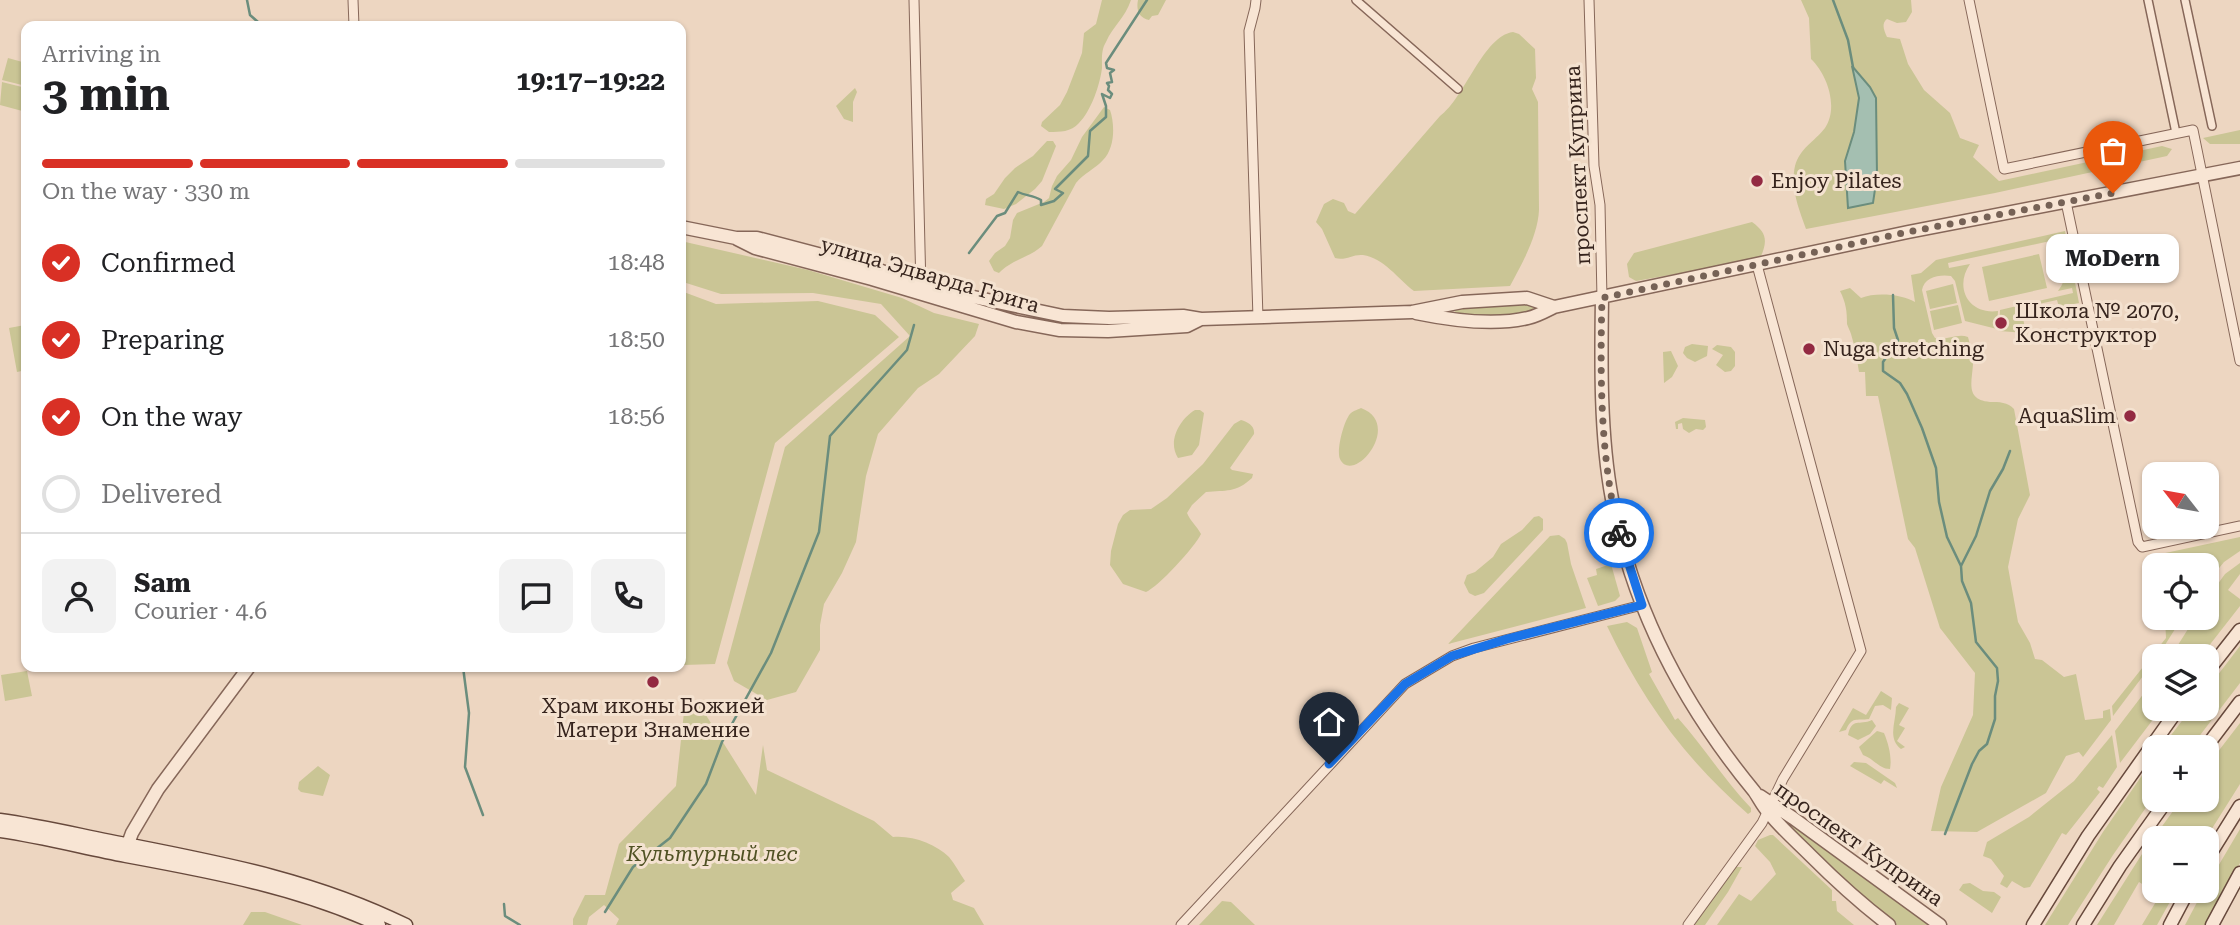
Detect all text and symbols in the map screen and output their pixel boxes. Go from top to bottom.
text: Arriving in [42,41,161,68]
street label: проспект Куприна [1561,64,1595,265]
text: 19:17–19:22 [516,66,665,96]
text: 3 min [42,67,170,121]
pin [2083,121,2143,193]
icon: bag [2094,132,2132,170]
place label: Enjoy Pilates [1771,169,1902,193]
marker: Enjoy Pilates [1749,173,1765,189]
text: On the way · 330 m [42,178,250,205]
street label: улица Эдварда Грига [818,232,1043,318]
callout: MoDern [2046,235,2180,284]
icon: check [42,244,80,282]
text: MoDern [2065,245,2160,272]
text: Confirmed [101,248,236,278]
text: 18:48 [608,249,665,276]
place label: Школа № 2070, Конструктор [2015,299,2179,347]
marker: Школа № 2070, Конструктор [1993,315,2009,331]
icon: check [42,321,80,359]
text: Preparing [101,325,224,355]
text: 18:50 [608,326,665,353]
place label: Nuga stretching [1823,337,1984,361]
marker: Nuga stretching [1801,341,1817,357]
icon: check [42,398,80,436]
text: On the way [101,402,242,432]
text: 18:56 [608,403,665,430]
place label: AquaSlim [2018,404,2116,428]
marker: AquaSlim [2122,408,2138,424]
north arrow [2142,462,2219,539]
map controls [2142,462,2219,903]
text: Delivered [101,479,222,509]
courier [1584,498,1654,568]
icon: bike [1600,514,1638,552]
button: locate [2142,553,2219,630]
button: person [42,559,116,633]
button: chat [499,559,573,633]
button: phone [591,559,665,633]
text: Sam [134,568,191,598]
text: Courier · 4.6 [134,598,267,625]
button: layers [2142,644,2219,721]
marker: Храм иконы Божией Матери Знамение [645,674,661,690]
pin [1299,692,1359,764]
place label: Храм иконы Божией Матери Знамение [541,694,765,742]
icon: home [1310,703,1348,741]
button: + [2142,735,2219,812]
street label: проспект Куприна [1770,777,1948,911]
button: − [2142,826,2219,903]
park label: Культурный лес [625,842,798,866]

